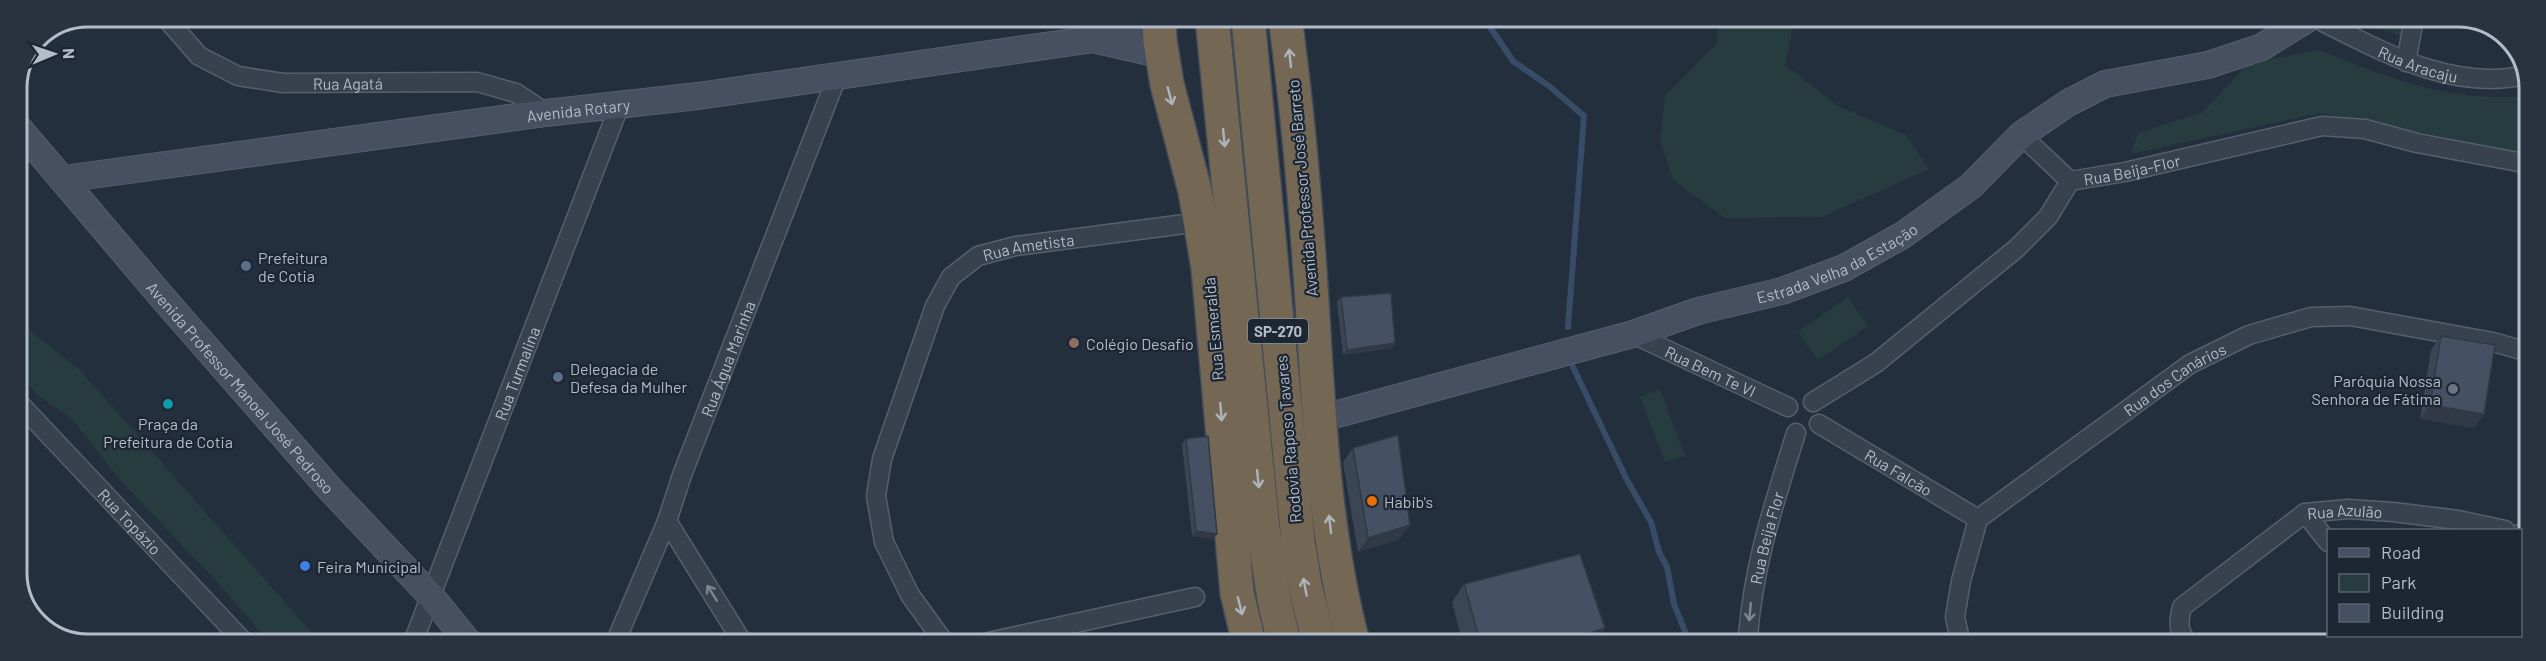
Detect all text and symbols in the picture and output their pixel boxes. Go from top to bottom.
north arrow [24,24,84,84]
street label: Rua Aracaju [2376,41,2459,85]
text: N [60,48,79,59]
one-way arrow [1284,49,1295,69]
street label: Rua Agatá [313,73,383,92]
street label: Avenida Professor José Barreto [1283,79,1321,297]
one-way arrow [1165,86,1176,105]
street label: Avenida Rotary [525,94,632,125]
one-way arrow [1219,128,1230,148]
street label: Rua Beija-Flor [2082,150,2182,188]
street label: Estrada Velha da Estação [1754,218,1921,306]
street label: Rua Ametista [981,229,1075,264]
place label: Prefeitura de Cotia [258,248,328,285]
marker: Prefeitura de Cotia [239,259,253,273]
street label: Avenida Professor Manoel José Pedroso [143,277,339,497]
street label: Rua Esmeralda [1199,277,1227,381]
street label: Rua Água Marinha [696,298,758,419]
road number: SP-270 [1248,319,1308,343]
street label: Rua Turmalina [490,324,543,423]
place label: Colégio Desafio [1086,334,1194,353]
marker: Colégio Desafio [1067,336,1081,350]
street label: Rua dos Canários [2119,338,2229,419]
street label: Rua Bem Te VI [1662,341,1759,400]
street label: Rodovia Raposo Tavares [1271,354,1305,524]
place label: Delegacia de Defesa da Mulher [570,359,688,396]
marker: Delegacia de Defesa da Mulher [551,370,565,384]
place label: Paróquia Nossa Senhora de Fátima [2312,371,2441,408]
marker: Paróquia Nossa Senhora de Fátima [2446,382,2460,396]
marker: Praça da Prefeitura de Cotia [161,397,175,411]
one-way arrow [1215,402,1226,422]
place label: Praça da Prefeitura de Cotia [103,414,233,451]
street label: Rua Falcão [1862,444,1936,499]
one-way arrow [1253,468,1264,488]
street label: Rua Topázio [95,484,166,558]
street label: Rua Beija Flor [1745,489,1787,586]
place label: Habib's [1384,492,1433,511]
marker: Habib's [1365,494,1379,508]
street label: Rua Azulão [2306,499,2383,522]
one-way arrow [1325,515,1336,535]
legend [2327,529,2522,637]
text: Road [2381,541,2421,563]
place label: Feira Municipal [317,557,421,576]
marker: Feira Municipal [298,559,312,573]
text: Park [2381,571,2416,593]
one-way arrow [1299,577,1310,597]
one-way arrow [705,585,717,602]
one-way arrow [1235,596,1247,615]
one-way arrow [1744,601,1755,621]
text: Building [2381,601,2444,623]

